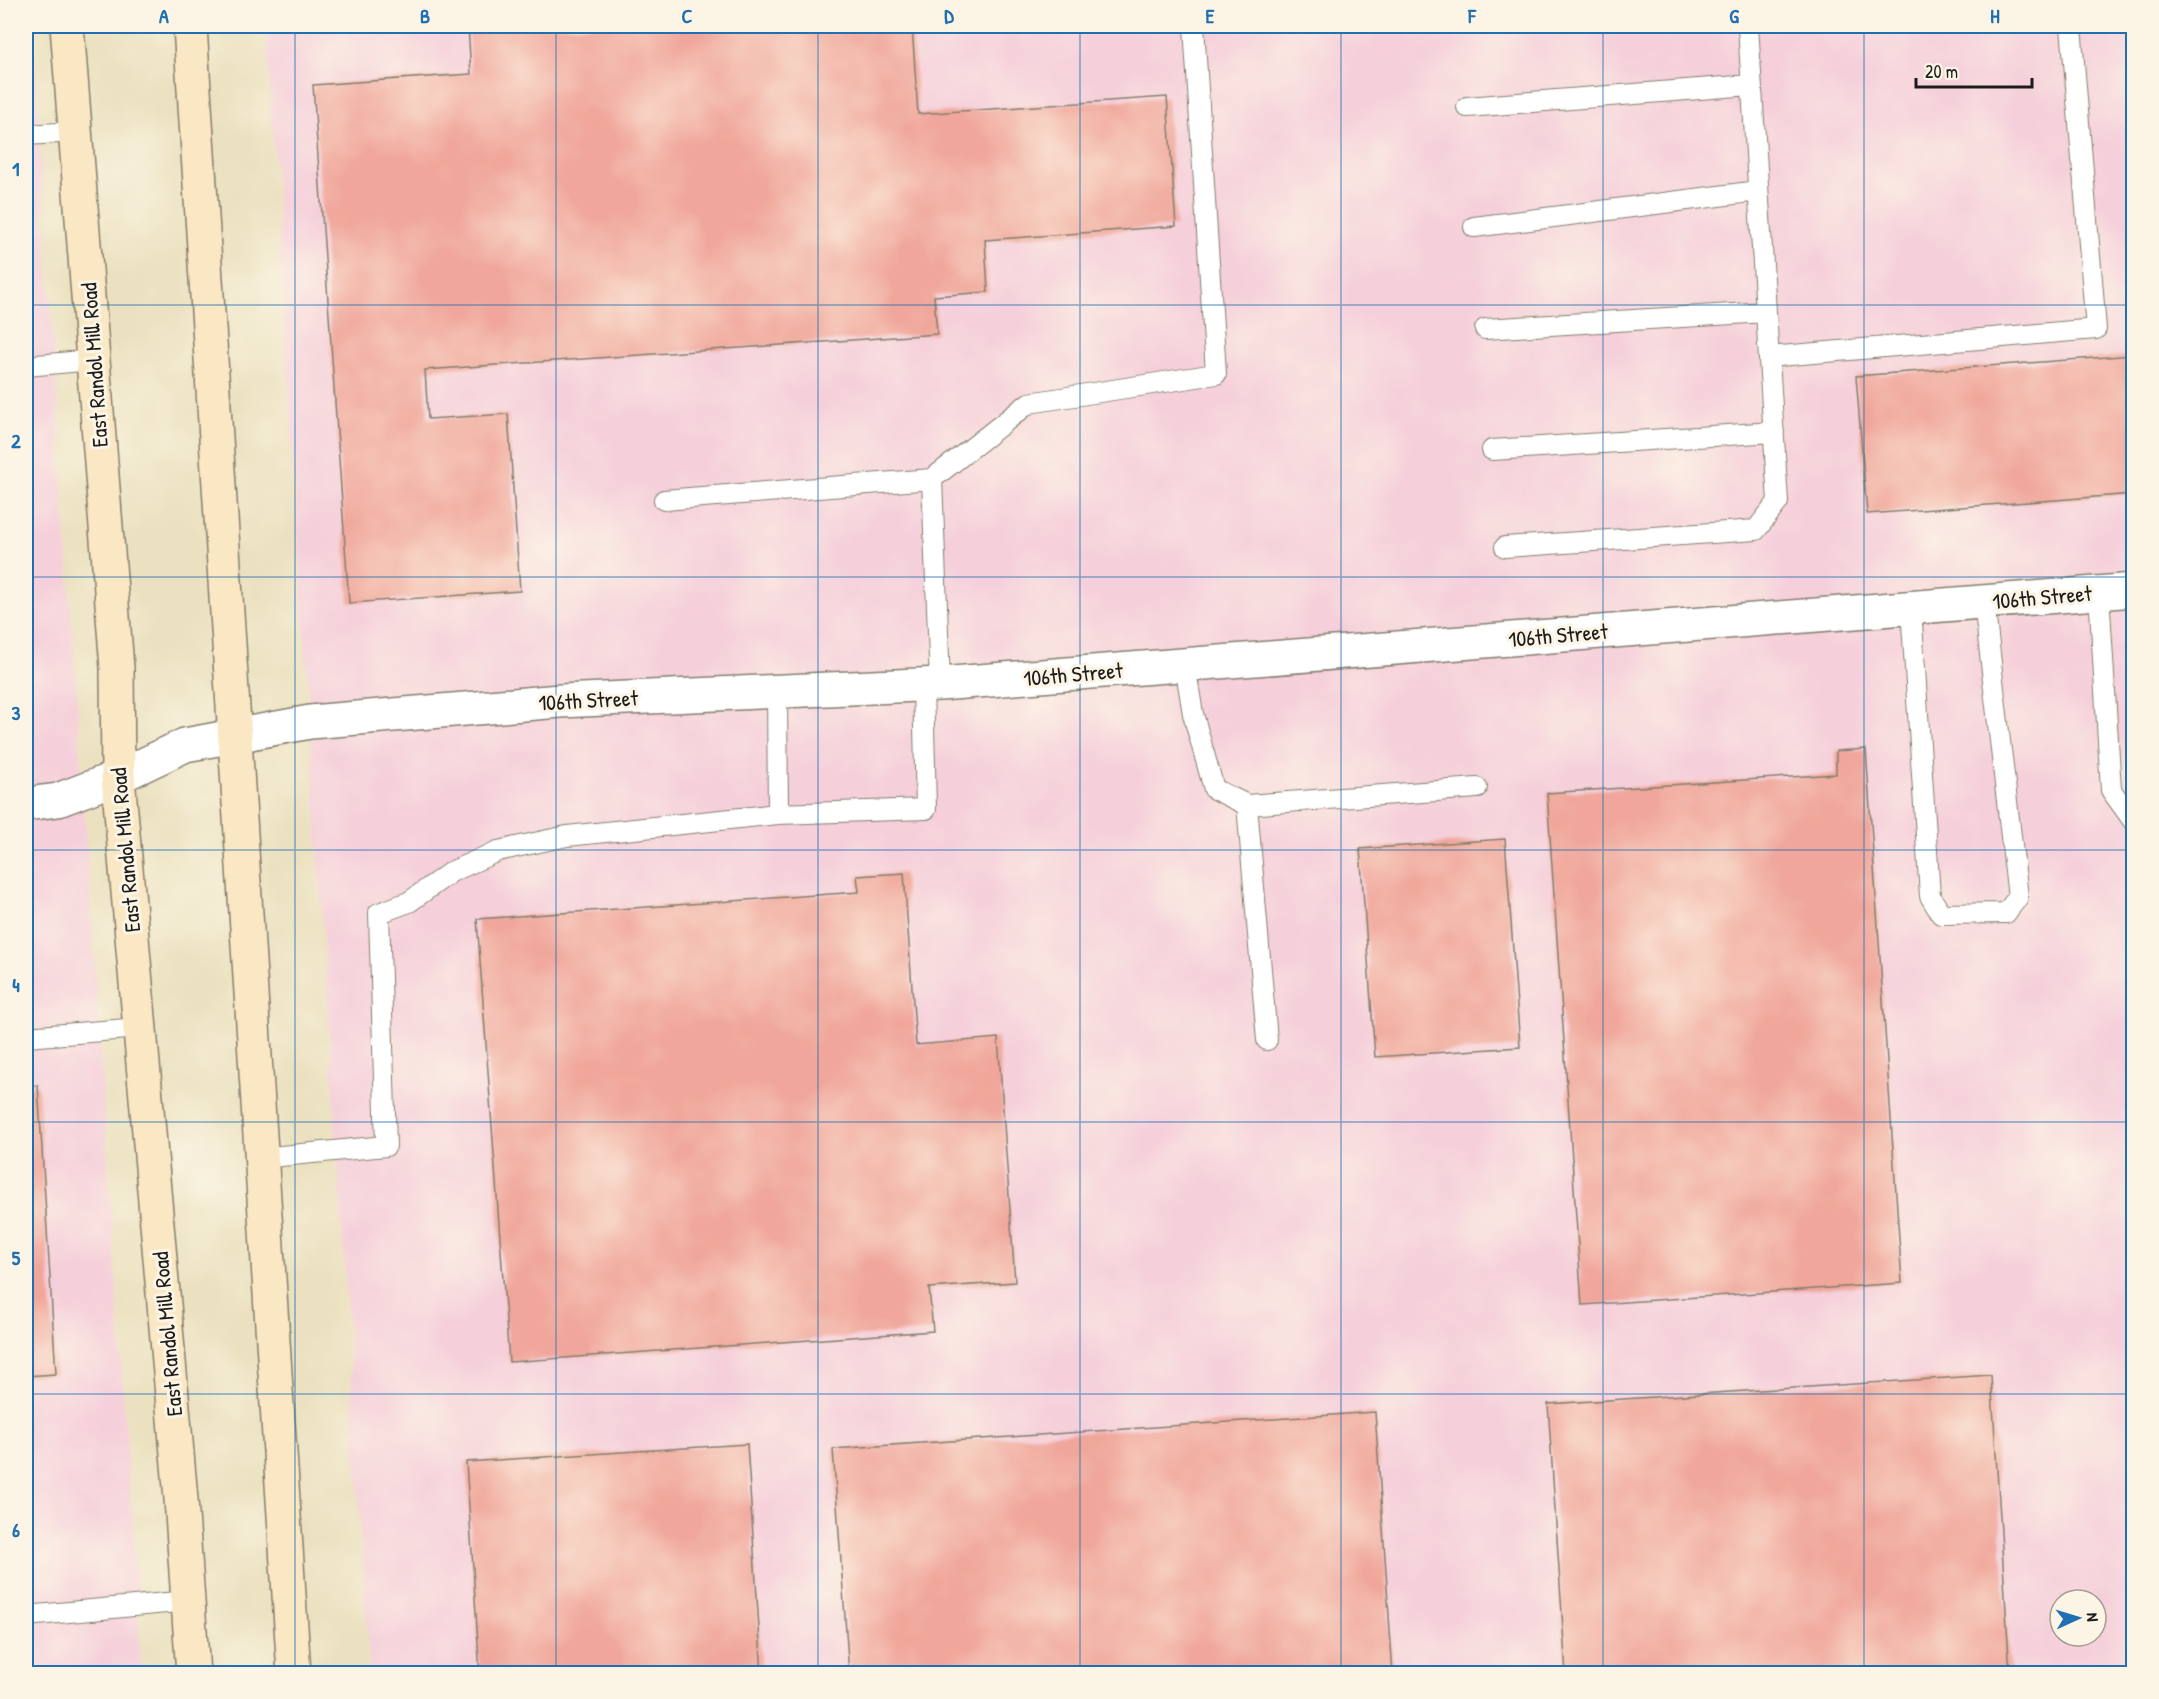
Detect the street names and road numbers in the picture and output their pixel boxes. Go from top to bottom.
street label: East Randol Mill Road [73,281,115,448]
street label: 106th Street [1991,578,2093,616]
street label: 106th Street [1507,616,1609,654]
street label: 106th Street [1022,655,1124,693]
street label: 106th Street [537,682,639,718]
street label: East Randol Mill Road [103,766,147,933]
street label: East Randol Mill Road [145,1250,189,1417]

